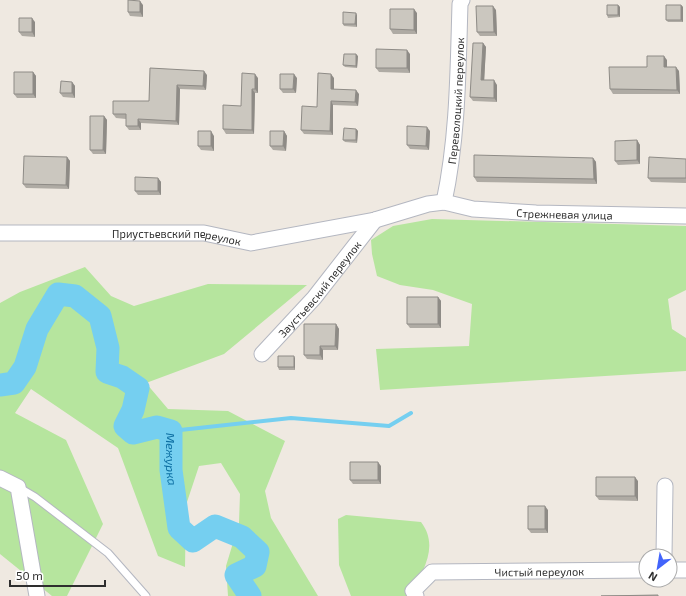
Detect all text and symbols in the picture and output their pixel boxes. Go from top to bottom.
street label: Переволоцкий переулок [444,37,466,165]
street label: Стрежневая улица [516,205,613,222]
street label: Приустьевский переулок [112,227,243,247]
street label: Заустьевский переулок [275,238,363,339]
water label: Межурка [164,433,180,486]
north arrow [638,548,678,588]
scale bar [10,562,105,588]
street label: Чистый переулок [494,564,584,578]
text: 50 m [16,568,43,582]
text: N [646,569,659,585]

